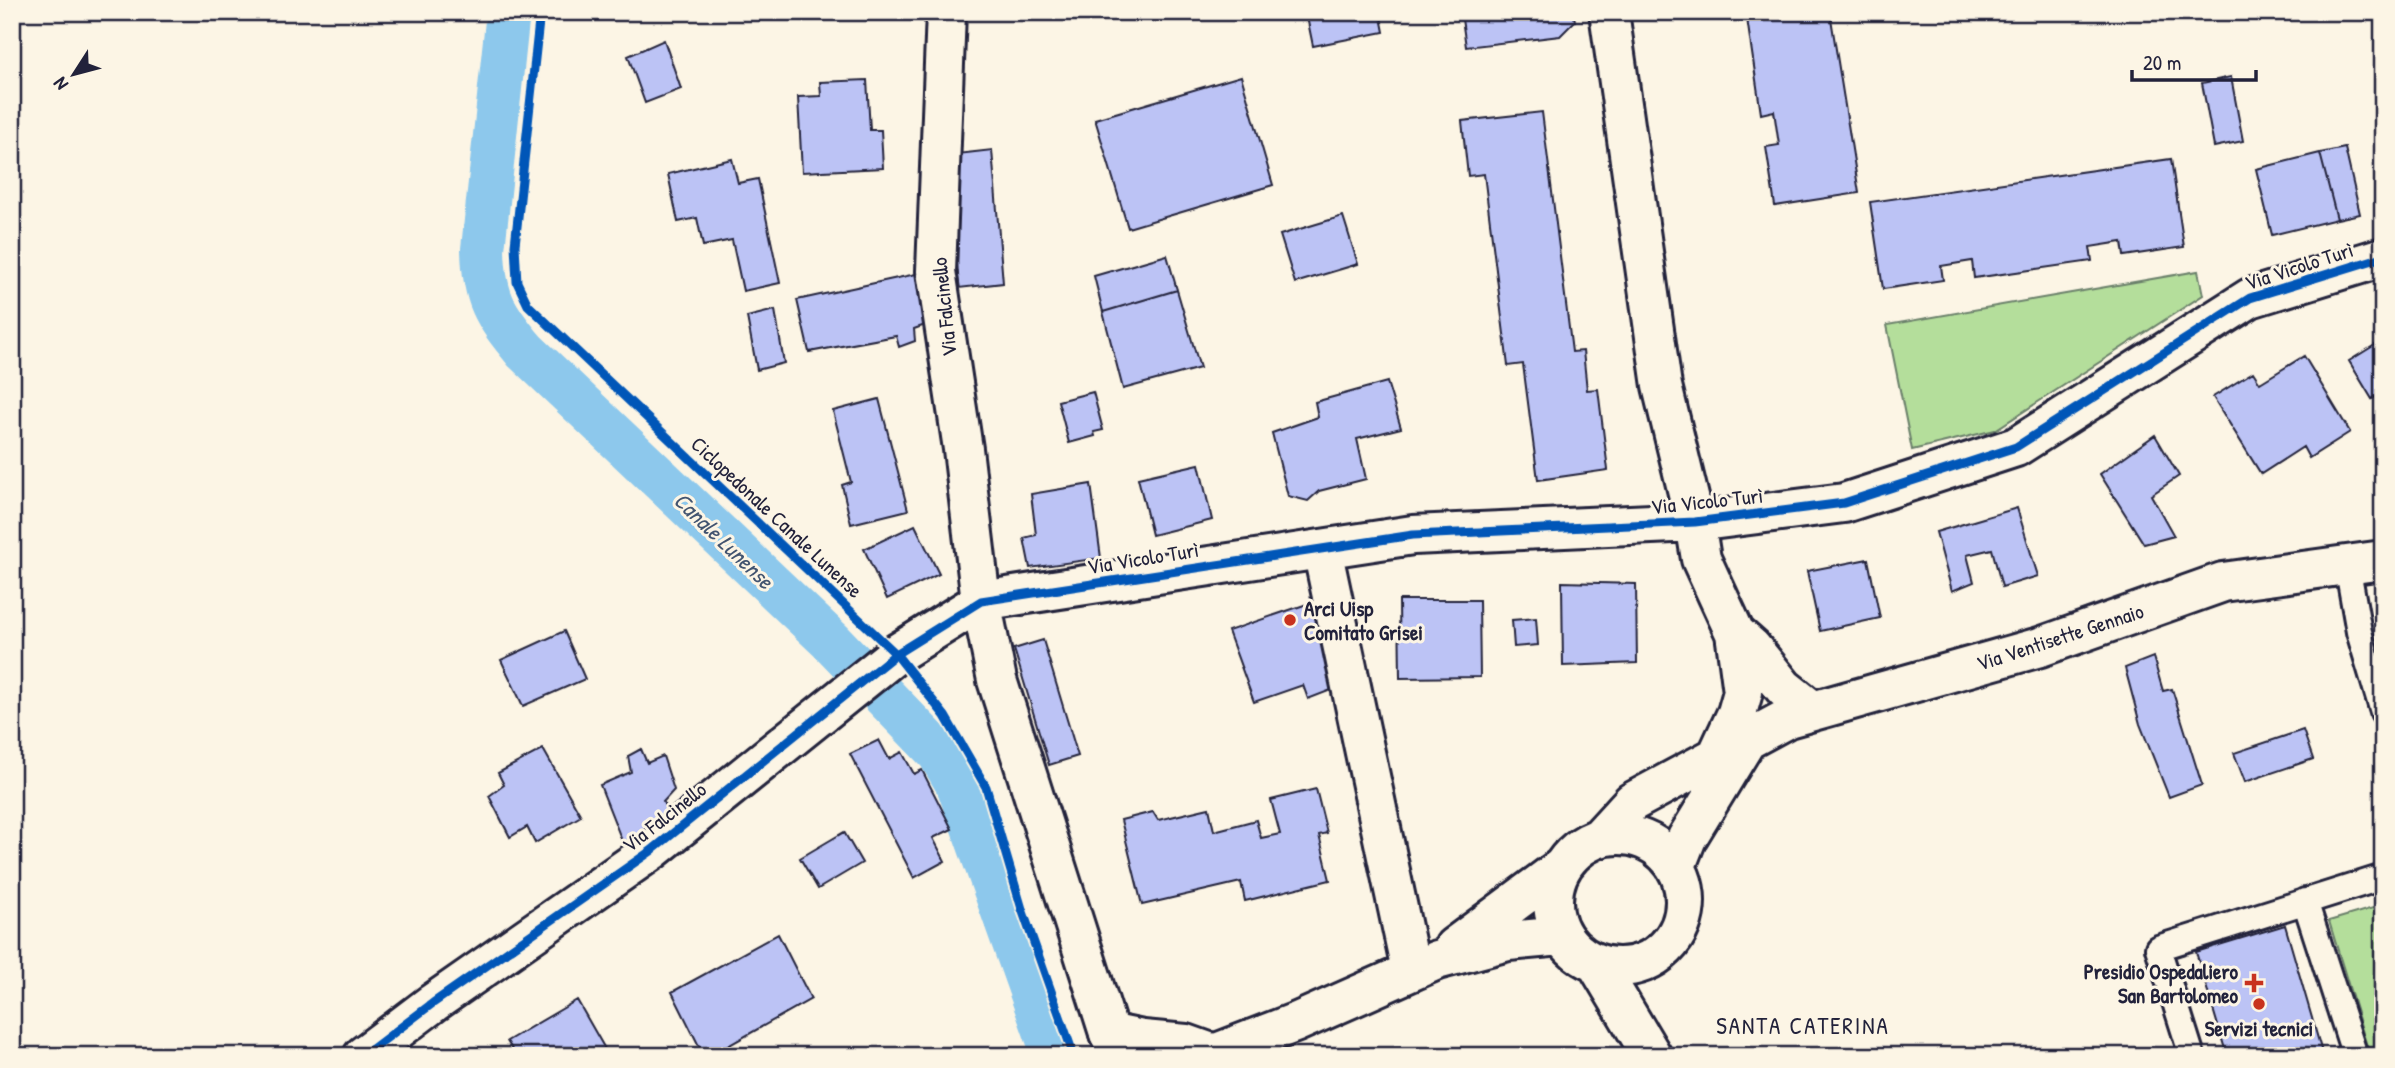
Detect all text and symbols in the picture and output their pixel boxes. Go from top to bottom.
north arrow [38,38,108,108]
scale bar [2132,38,2257,82]
text: 20 m [2143,48,2181,77]
text: N [47,72,74,96]
street label: Via Vicolo Turì [2241,235,2357,297]
street label: Via Falcinello [924,256,964,358]
street label: Ciclopedonale Canale Lunense [686,431,868,603]
street label: Via Vicolo Turì [1649,481,1765,521]
water label: Canale Lunense [669,486,779,594]
street label: Via Vicolo Turì [1085,535,1201,581]
place label: Arci Uisp Comitato Grisei [1304,594,1423,647]
street label: Via Ventisette Gennaio [1973,596,2147,678]
marker: Arci Uisp Comitato Grisei [1282,612,1298,628]
street label: Via Falcinello [616,775,712,859]
place label: Presidio Ospedaliero San Bartolomeo [2084,957,2239,1010]
marker: Presidio Ospedaliero San Bartolomeo [2244,973,2264,993]
marker: Servizi tecnici [2251,996,2267,1012]
district label: SANTA CATERINA [1716,1010,1890,1041]
place label: Servizi tecnici [2205,1014,2313,1043]

